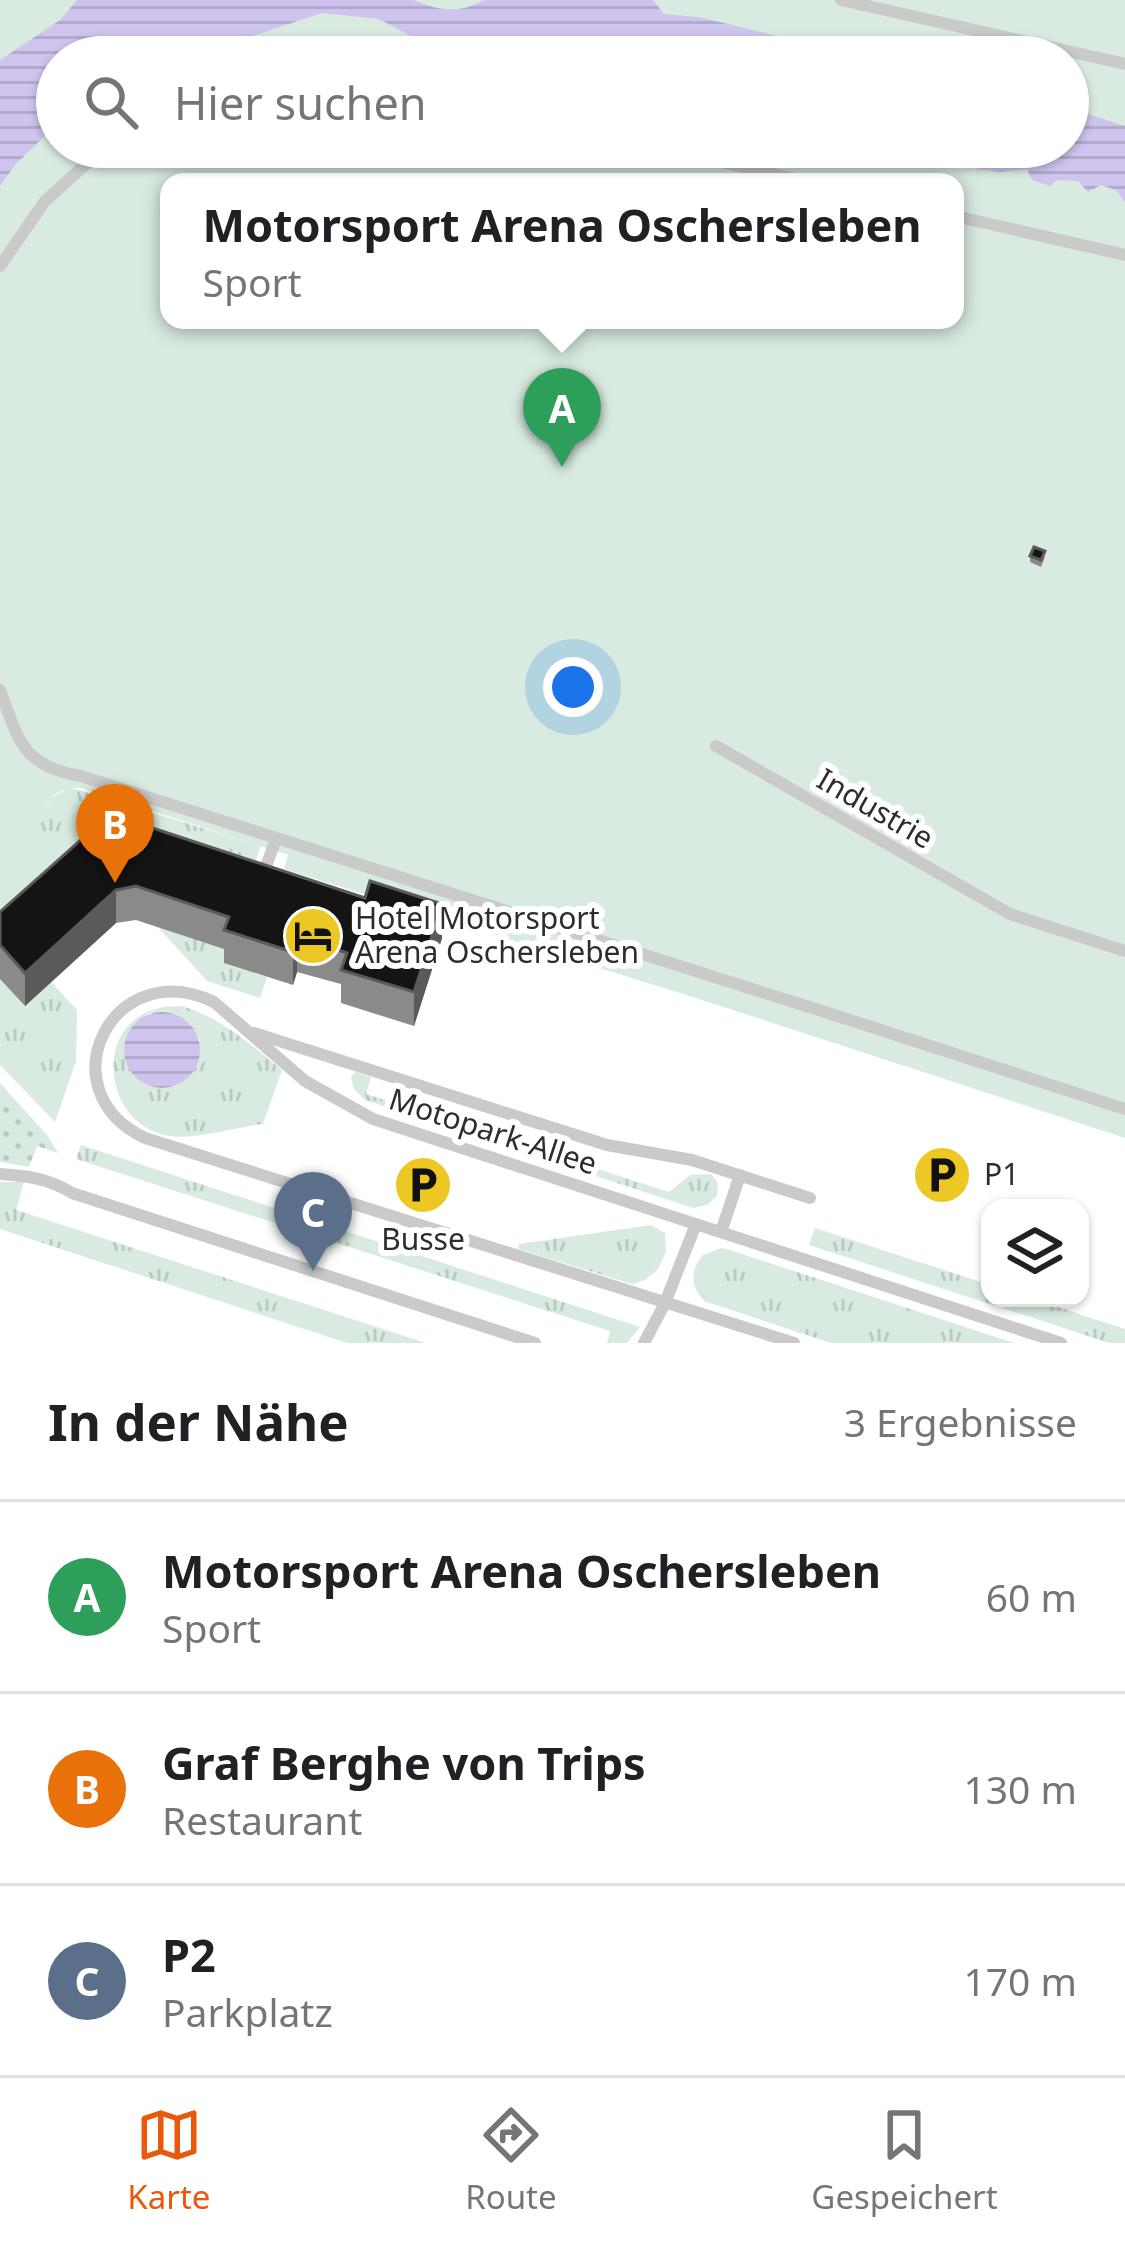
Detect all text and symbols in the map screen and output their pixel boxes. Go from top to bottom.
search box [36,36,1089,168]
icon: search [78,69,144,135]
text: Hier suchen [174,72,427,133]
popup [160,173,964,329]
text: Motorsport Arena Oschersleben [202,194,922,255]
text: Sport [202,255,302,308]
pin: A [523,368,601,467]
your location [543,657,603,717]
street label: Industrie [810,758,941,857]
pin: B [76,784,154,883]
place label: Hotel Motorsport Arena Oschersleben [355,897,639,972]
hotel icon: Hotel Motorsport Arena Oschersleben [282,905,344,967]
street label: Motopark-Allee [384,1078,603,1183]
parking icon: P1 [911,1144,973,1206]
place label: P1 [984,1153,1019,1194]
parking icon: Busse [392,1154,454,1216]
pin: C [274,1172,352,1271]
map controls [981,1199,1089,1307]
button: layers [981,1199,1089,1307]
place label: Busse [381,1218,465,1259]
text: In der Nähe [48,1386,349,1456]
text: 3 Ergebnisse [844,1395,1077,1448]
text: Motorsport Arena Oschersleben [162,1540,881,1601]
text: A [74,1570,101,1623]
text: 60 m [986,1570,1077,1623]
text: Sport [162,1601,261,1654]
text: Graf Berghe von Trips [162,1732,646,1793]
text: B [74,1762,100,1815]
text: 130 m [963,1762,1077,1815]
text: Restaurant [162,1793,362,1846]
text: P2 [162,1924,216,1985]
text: C [74,1954,100,2007]
text: 170 m [963,1954,1077,2007]
text: Parkplatz [162,1985,333,2038]
tab: Karte [127,2102,210,2219]
tab: Route [465,2102,557,2219]
tab: Gespeichert [811,2102,998,2219]

